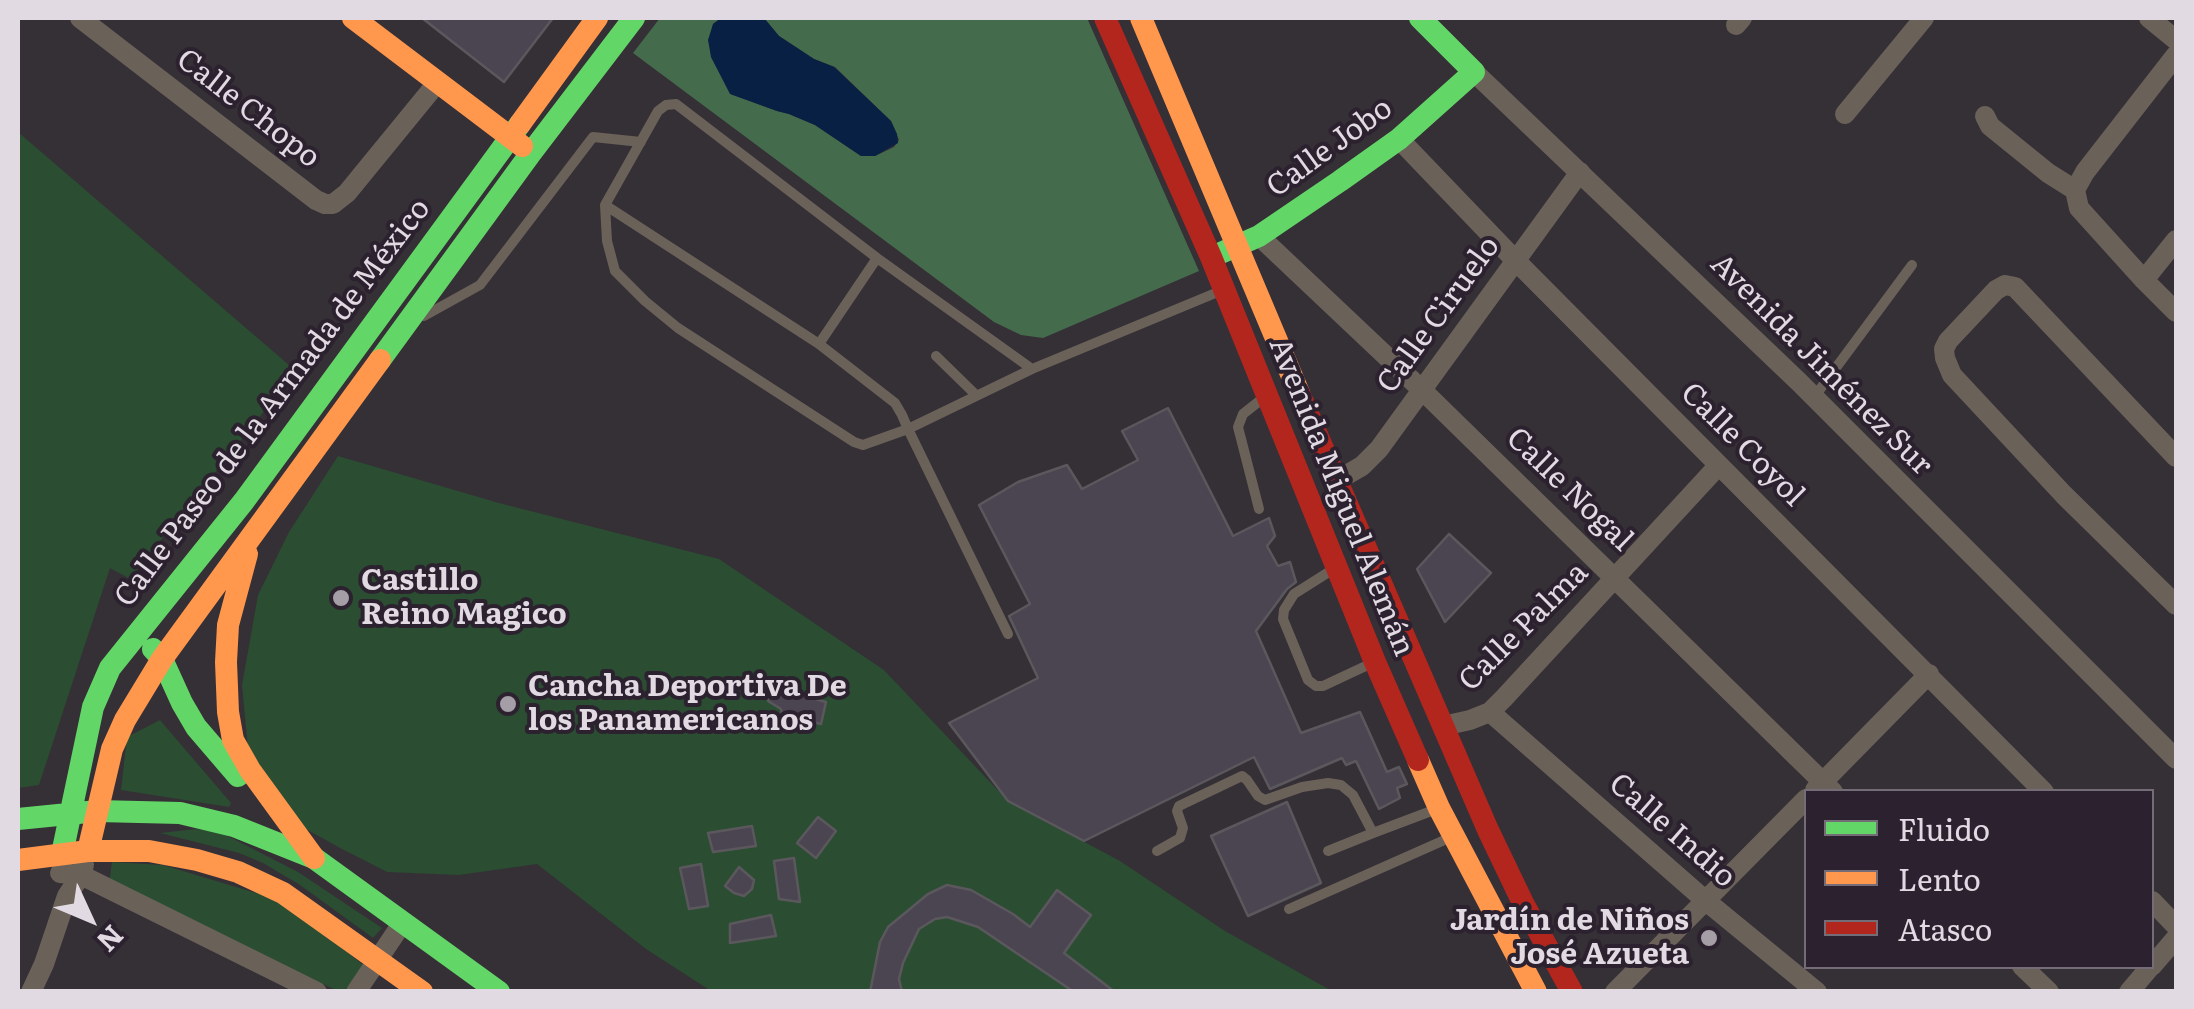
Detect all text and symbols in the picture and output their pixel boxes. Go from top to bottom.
street label: Calle Chopo [169,42,327,176]
street label: Calle Jobo [1260,90,1400,206]
street label: Calle Paseo de la Armada de México [108,192,438,614]
street label: Calle Ciruelo [1370,230,1508,400]
street label: Avenida Jiménez Sur [1702,246,1940,484]
street label: Avenida Miguel Alemán [1261,332,1421,662]
street label: Calle Coyol [1673,376,1811,514]
street label: Calle Nogal [1498,421,1640,559]
street label: Calle Palma [1452,555,1596,699]
place label: Castillo Reino Magico [361,563,567,634]
marker: Castillo Reino Magico [330,587,352,609]
place label: Cancha Deportiva De los Panamericanos [528,669,847,740]
marker: Cancha Deportiva De los Panamericanos [497,693,519,715]
street label: Calle Indio [1601,766,1743,896]
legend [1804,789,2154,969]
text: Fluido [1898,806,1990,850]
text: Lento [1898,856,1981,900]
north arrow [40,869,140,969]
place label: Jardín de Niños José Azueta [1450,903,1689,974]
text: Atasco [1898,906,1992,950]
text: N [88,917,135,963]
marker: Jardín de Niños José Azueta [1698,927,1720,949]

